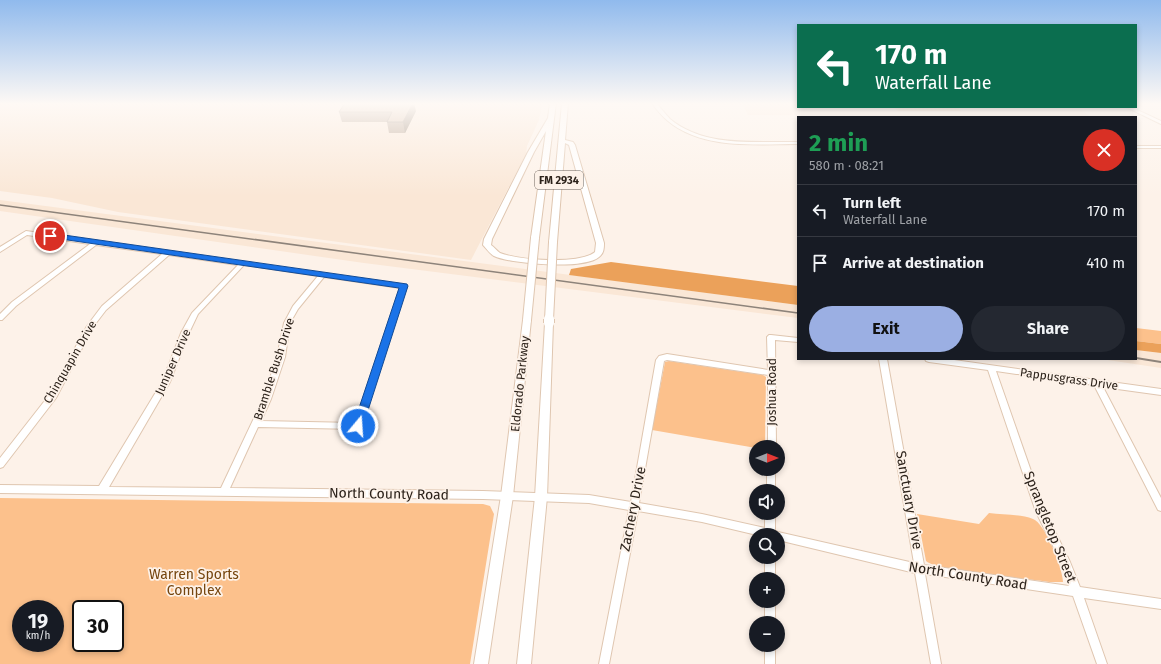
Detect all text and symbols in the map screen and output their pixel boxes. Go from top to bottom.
text: 170 m [875,38,947,71]
icon: left [809,40,861,92]
text: Waterfall Lane [875,72,992,94]
text: 2 min [809,129,868,157]
button: close [1083,129,1125,171]
text: 580 m · 08:21 [809,158,884,173]
road number: FM 2934 [535,171,583,189]
text: Turn left [843,194,901,212]
icon: left [809,200,831,222]
text: 170 m [1087,202,1125,220]
text: Waterfall Lane [843,212,927,227]
pin [33,219,67,253]
icon: arrive [39,225,61,247]
icon: arrive [809,252,831,274]
text: Arrive at destination [843,254,984,272]
text: 410 m [1086,254,1125,272]
button: Exit [809,306,963,352]
button: Share [971,306,1125,352]
street label: Bramble Bush Drive [251,316,297,422]
street label: Chinquapin Drive [41,318,99,406]
street label: Juniper Drive [152,327,194,397]
street label: Eldorado Parkway [508,335,532,433]
street label: Joshua Road [765,358,779,426]
street label: Pappusgrass Drive [1019,365,1119,393]
position arrow [337,405,379,447]
north arrow [749,440,785,476]
map controls [749,440,785,652]
street label: Sanctuary Drive [892,449,926,551]
street label: Zachery Drive [616,465,650,553]
street label: Sprangletop Street [1020,469,1080,586]
street label: North County Road [329,484,449,504]
button: sound [749,484,785,520]
button: search [749,528,785,564]
street label: North County Road [907,558,1029,594]
park label: Warren Sports Complex [149,566,239,599]
button: + [749,572,785,608]
speed limit sign: 30 [72,600,124,652]
text: 19 [28,609,48,633]
button: − [749,616,785,652]
text: km/h [26,630,50,642]

